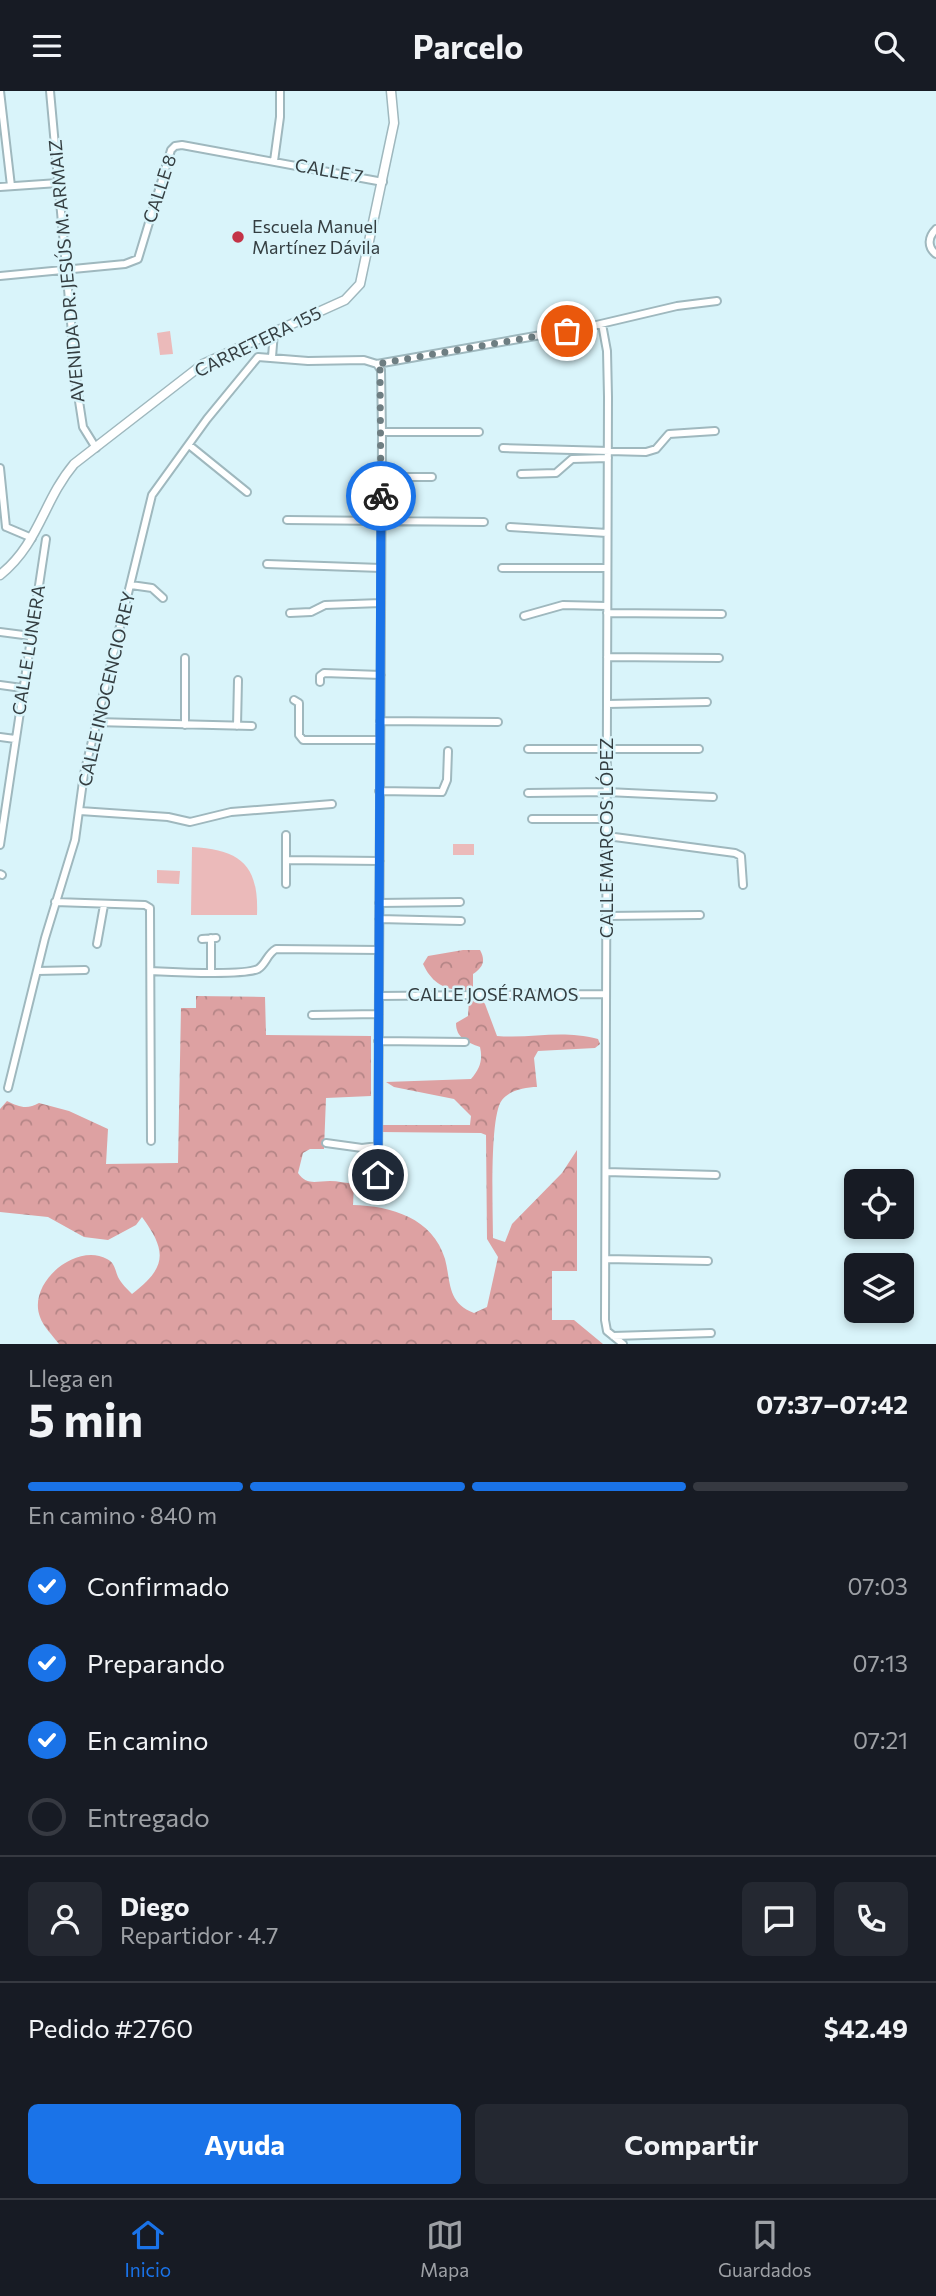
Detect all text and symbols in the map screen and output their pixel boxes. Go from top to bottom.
text: Parcelo [413,26,523,66]
icon: menu [28,27,66,65]
icon: search [870,27,908,65]
street label: AVENIDA DR. JESÚS M. ARMAIZ [44,139,88,404]
street label: CALLE 8 [138,152,180,226]
street label: CALLE 7 [293,153,365,187]
place label: Escuela Manuel Martínez Dávila [252,215,380,258]
marker: Escuela Manuel Martínez Dávila [230,229,246,245]
street label: CARRETERA 155 [191,301,324,381]
pin [537,301,597,361]
icon: bag [548,312,586,350]
courier [346,461,416,531]
icon: bike [362,477,400,515]
street label: CALLE LUNERA [7,583,49,717]
street label: CALLE INOCENCIO REY [73,589,139,788]
street label: CALLE MARCOS LÓPEZ [595,738,617,938]
street label: CALLE JOSÉ RAMOS [408,983,578,1005]
pin [348,1145,408,1205]
icon: home [359,1156,397,1194]
map controls [844,1169,914,1323]
button: locate [844,1169,914,1239]
button: layers [844,1253,914,1323]
text: Llega en [28,1364,113,1392]
text: 07:37–07:42 [756,1388,908,1419]
text: 5 min [28,1390,143,1446]
text: En camino · 840 m [28,1501,217,1529]
icon: check [28,1567,66,1605]
text: Confirmado [87,1570,229,1601]
text: 07:03 [847,1572,908,1600]
icon: check [28,1644,66,1682]
text: Preparando [87,1647,225,1678]
text: 07:13 [853,1649,908,1677]
icon: check [28,1721,66,1759]
text: En camino [87,1724,209,1755]
text: 07:21 [853,1726,908,1754]
text: Entregado [87,1801,210,1832]
button: person [28,1882,102,1956]
button: chat [742,1882,816,1956]
button: phone [834,1882,908,1956]
text: Diego [120,1890,190,1921]
text: Repartidor · 4.7 [120,1921,278,1949]
text: Pedido #2760 [28,2012,193,2043]
text: $42.49 [824,2012,908,2043]
button: Ayuda [28,2104,461,2184]
button: Compartir [475,2104,908,2184]
tab: Inicio [124,2216,171,2281]
tab: Mapa [420,2216,469,2281]
tab: Guardados [718,2216,812,2281]

